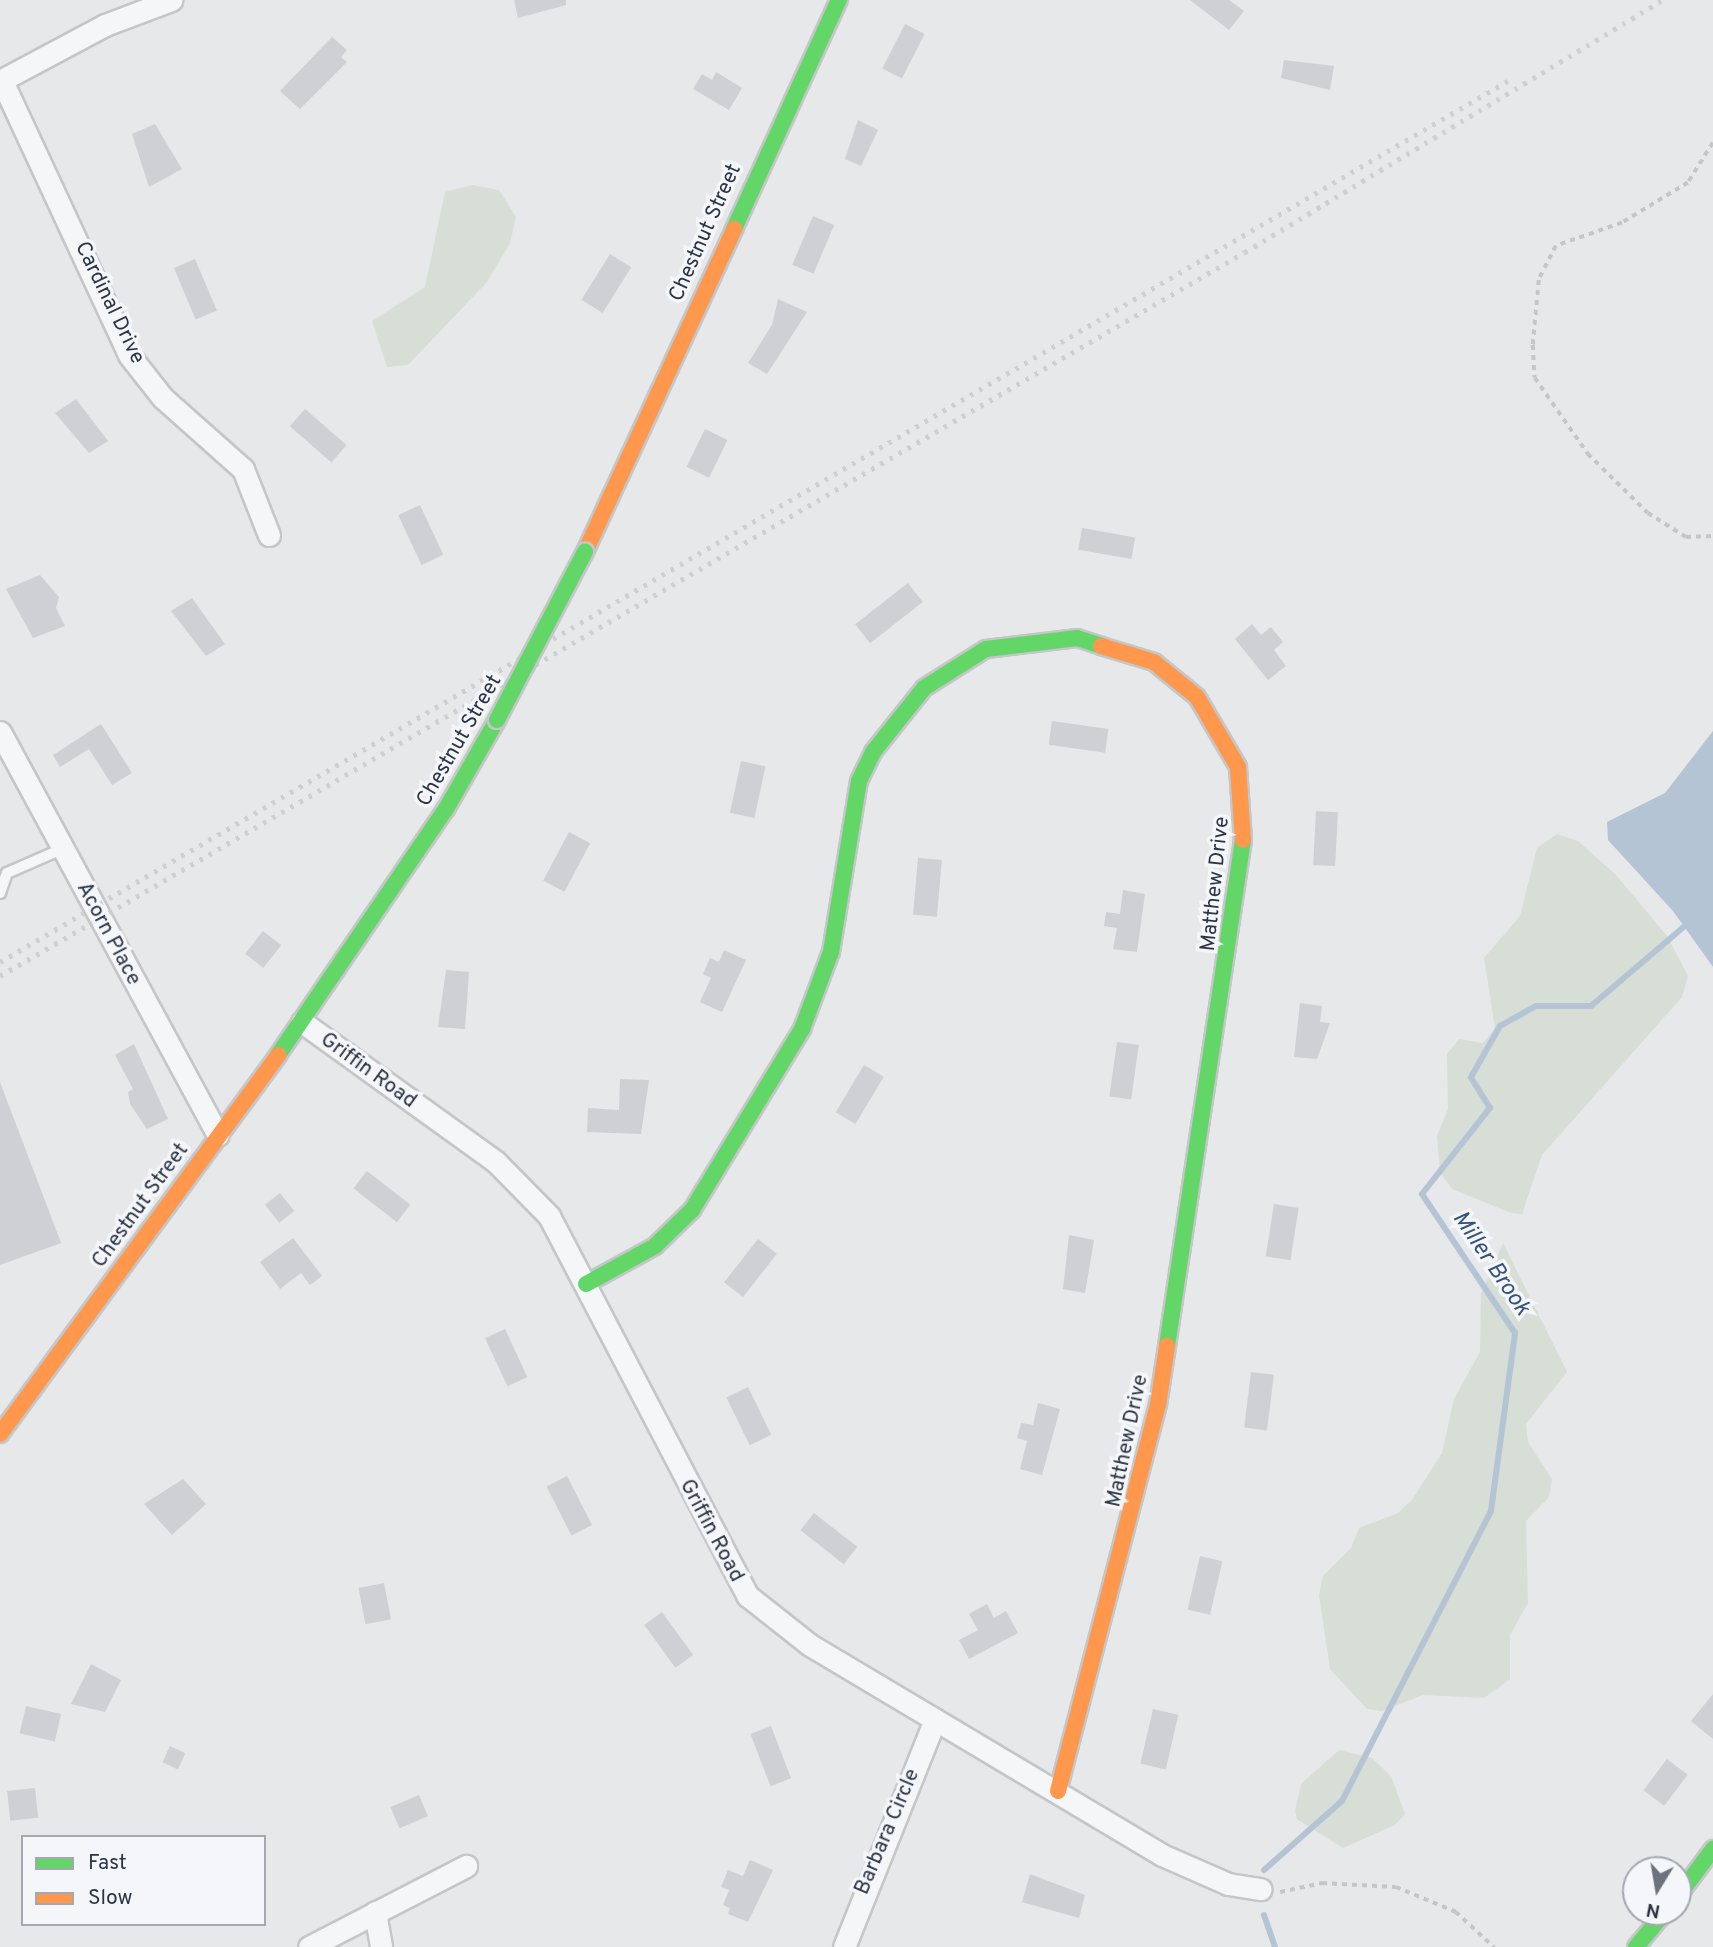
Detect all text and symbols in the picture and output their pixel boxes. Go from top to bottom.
street label: Chestnut Street [664,160,748,306]
street label: Cardinal Drive [69,238,149,368]
street label: Chestnut Street [412,671,508,811]
street label: Matthew Drive [1196,816,1236,952]
street label: Acorn Place [70,878,146,990]
street label: Griffin Road [315,1028,421,1114]
street label: Chestnut Street [87,1139,195,1273]
water label: Miller Brook [1445,1207,1535,1321]
street label: Matthew Drive [1102,1372,1154,1510]
street label: Griffin Road [673,1475,749,1587]
street label: Barbara Circle [850,1765,926,1899]
legend [21,1835,266,1926]
text: Fast [88,1850,127,1877]
north arrow [1622,1856,1692,1926]
text: Slow [88,1885,133,1912]
text: N [1644,1897,1662,1923]

